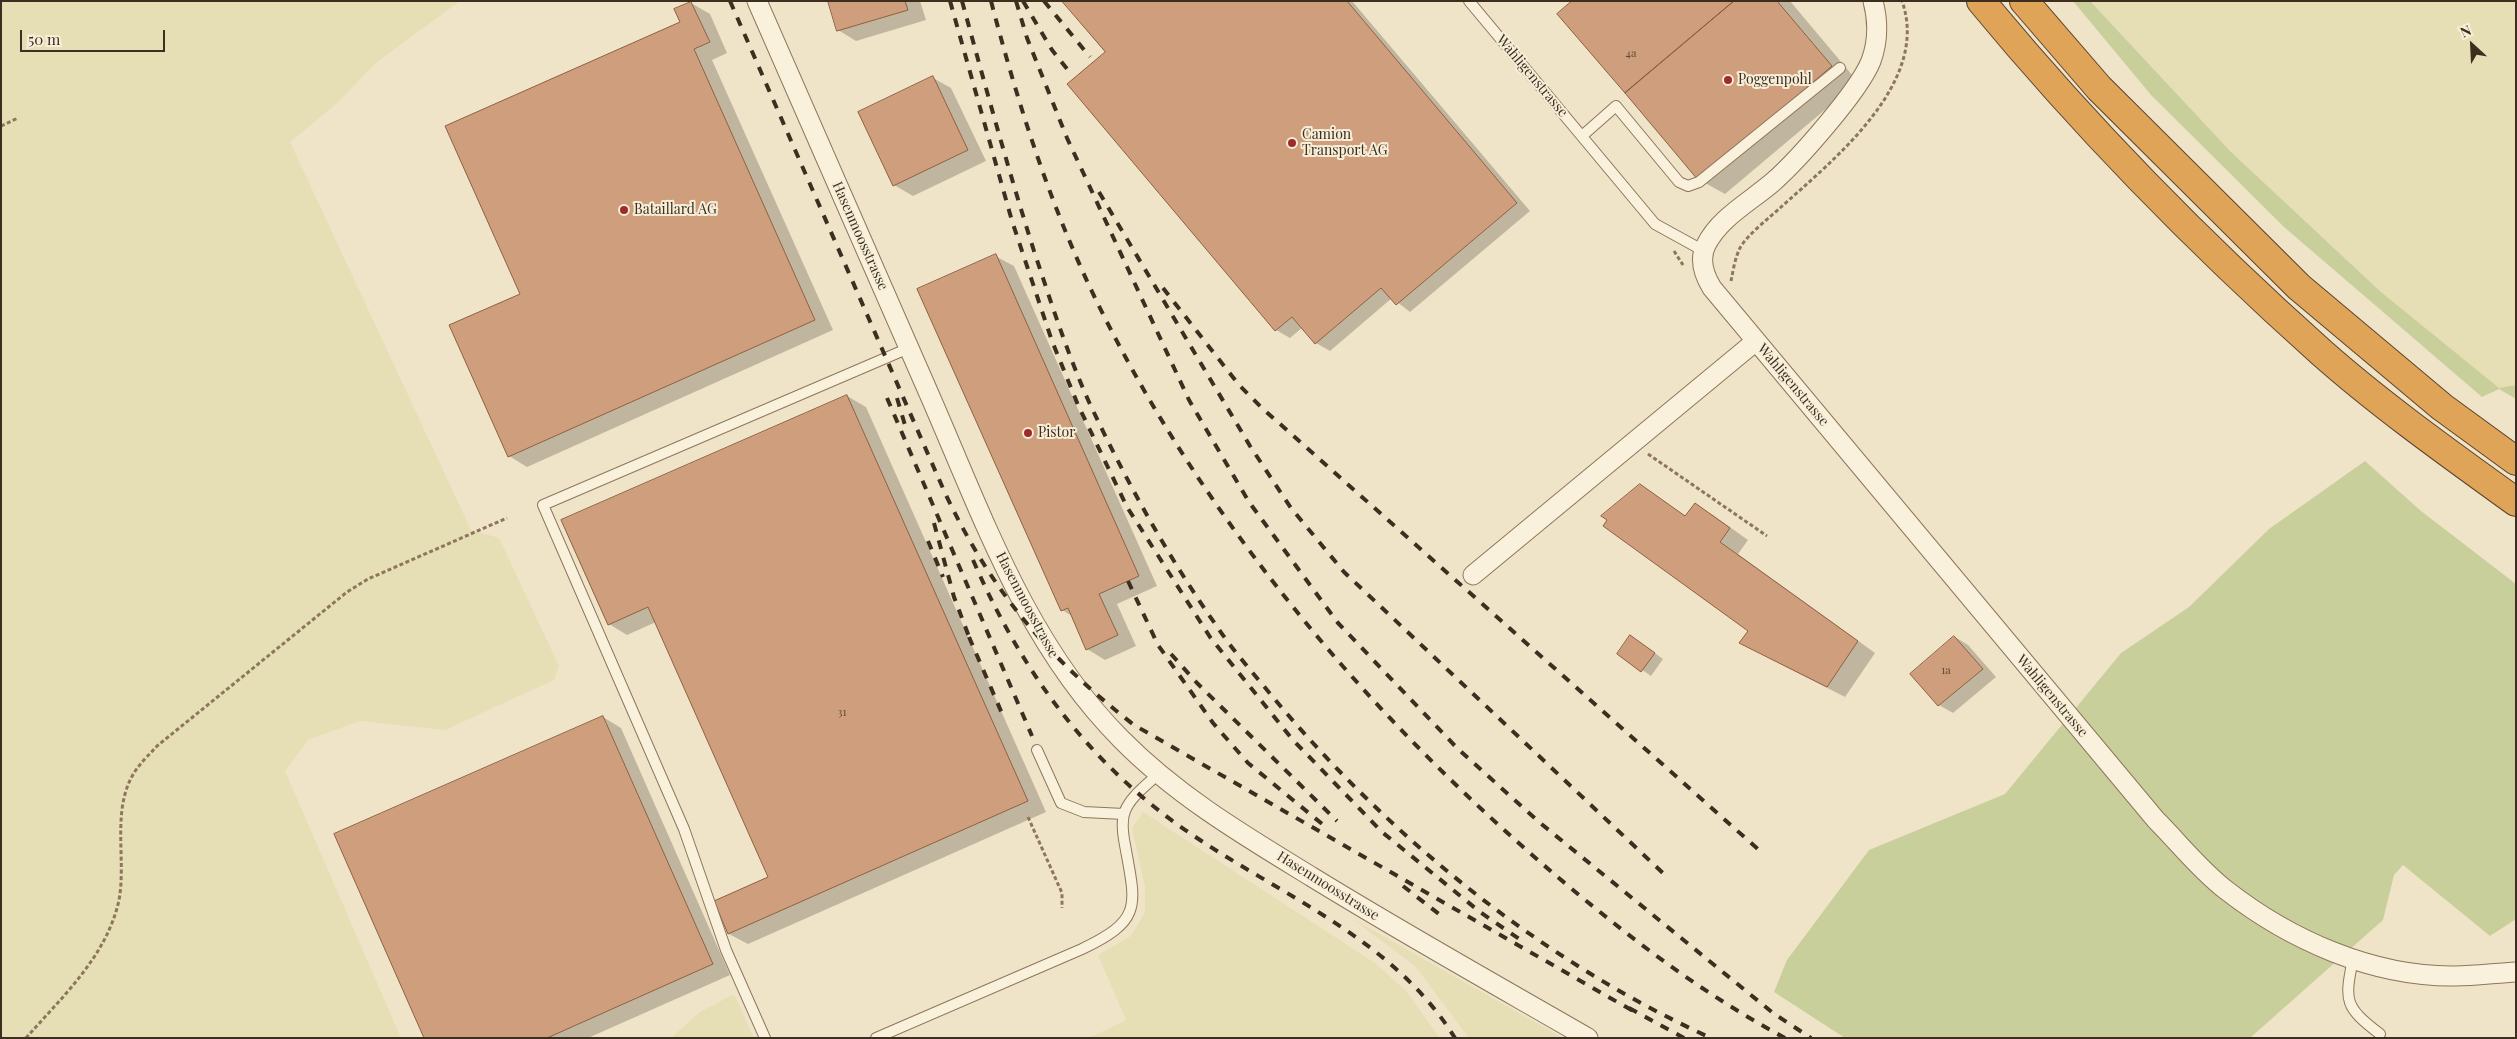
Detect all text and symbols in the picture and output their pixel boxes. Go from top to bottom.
scale bar [22,20,168,52]
north arrow [2447,20,2497,70]
text: N [2457,20,2474,42]
text: 50 m [28,29,60,49]
street label: Wahligenstrasse [1493,32,1571,120]
house number: 4a [1626,47,1636,61]
place label: Poggenpohl [1738,72,1812,88]
marker: Poggenpohl [1722,74,1734,86]
place label: Camion Transport AG [1302,127,1388,160]
marker: Camion Transport AG [1286,137,1298,149]
street label: Hasenmoosstrasse [828,179,892,293]
place label: Bataillard AG [634,202,717,218]
marker: Bataillard AG [618,204,630,216]
street label: Wahligenstrasse [1754,341,1832,429]
place label: Pistor [1038,425,1075,441]
marker: Pistor [1022,427,1034,439]
street label: Hasenmoosstrasse [992,549,1062,661]
street label: Wahligenstrasse [2013,652,2091,740]
house number: 1a [1941,664,1951,678]
house number: 31 [837,706,847,720]
street label: Hasenmoosstrasse [1274,848,1382,924]

